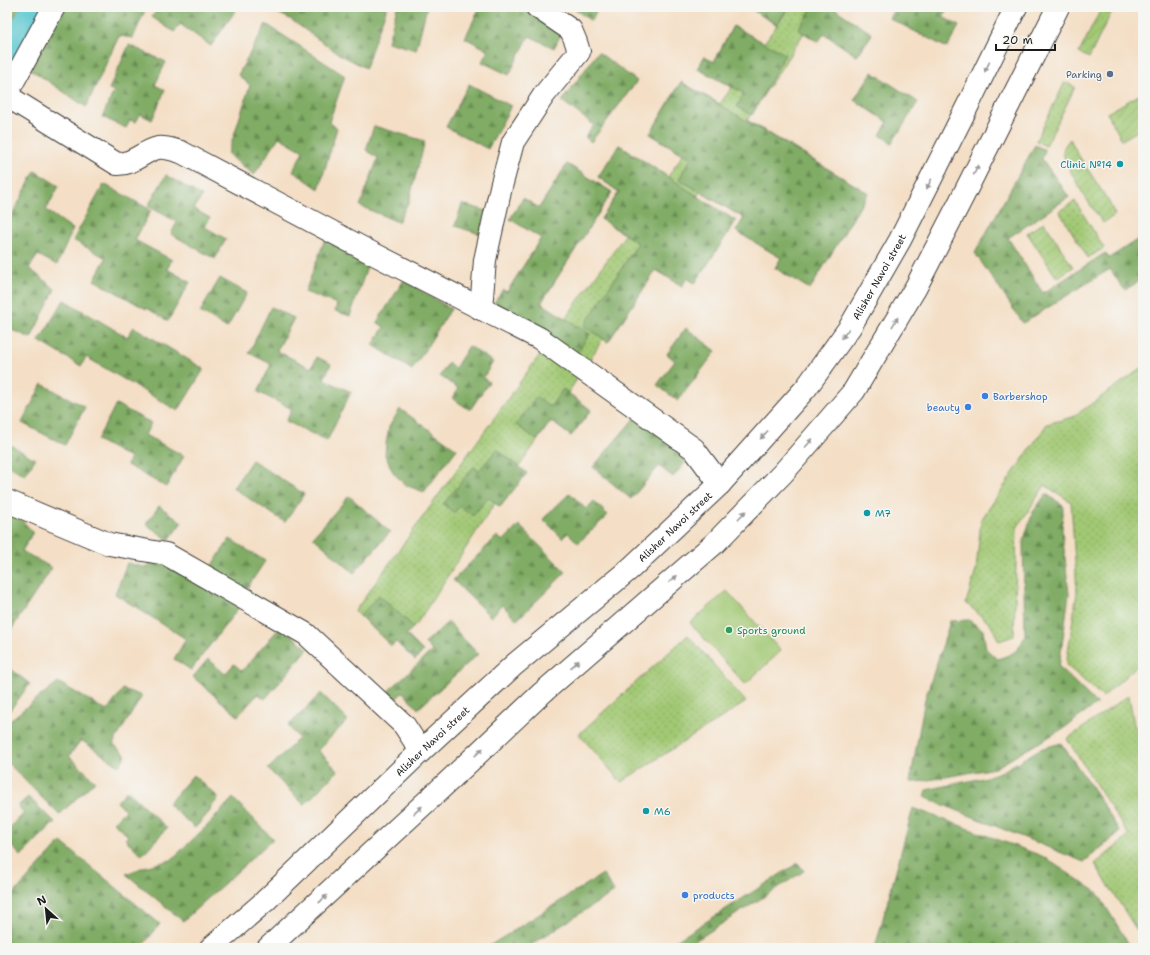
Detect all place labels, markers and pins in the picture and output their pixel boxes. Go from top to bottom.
place label: Parking [1066,68,1102,81]
marker: Parking [1105,69,1115,79]
place label: Clinic №14 [1060,158,1112,171]
marker: Clinic №14 [1115,159,1125,169]
place label: Barbershop [993,390,1048,403]
marker: Barbershop [980,391,990,401]
place label: beauty [927,401,960,414]
marker: beauty [963,402,973,412]
place label: М7 [875,507,891,520]
marker: М7 [862,508,872,518]
place label: Sports ground [737,624,806,637]
marker: Sports ground [724,625,734,635]
place label: М6 [654,805,671,818]
marker: М6 [641,806,651,816]
place label: products [693,889,735,902]
marker: products [680,890,690,900]

